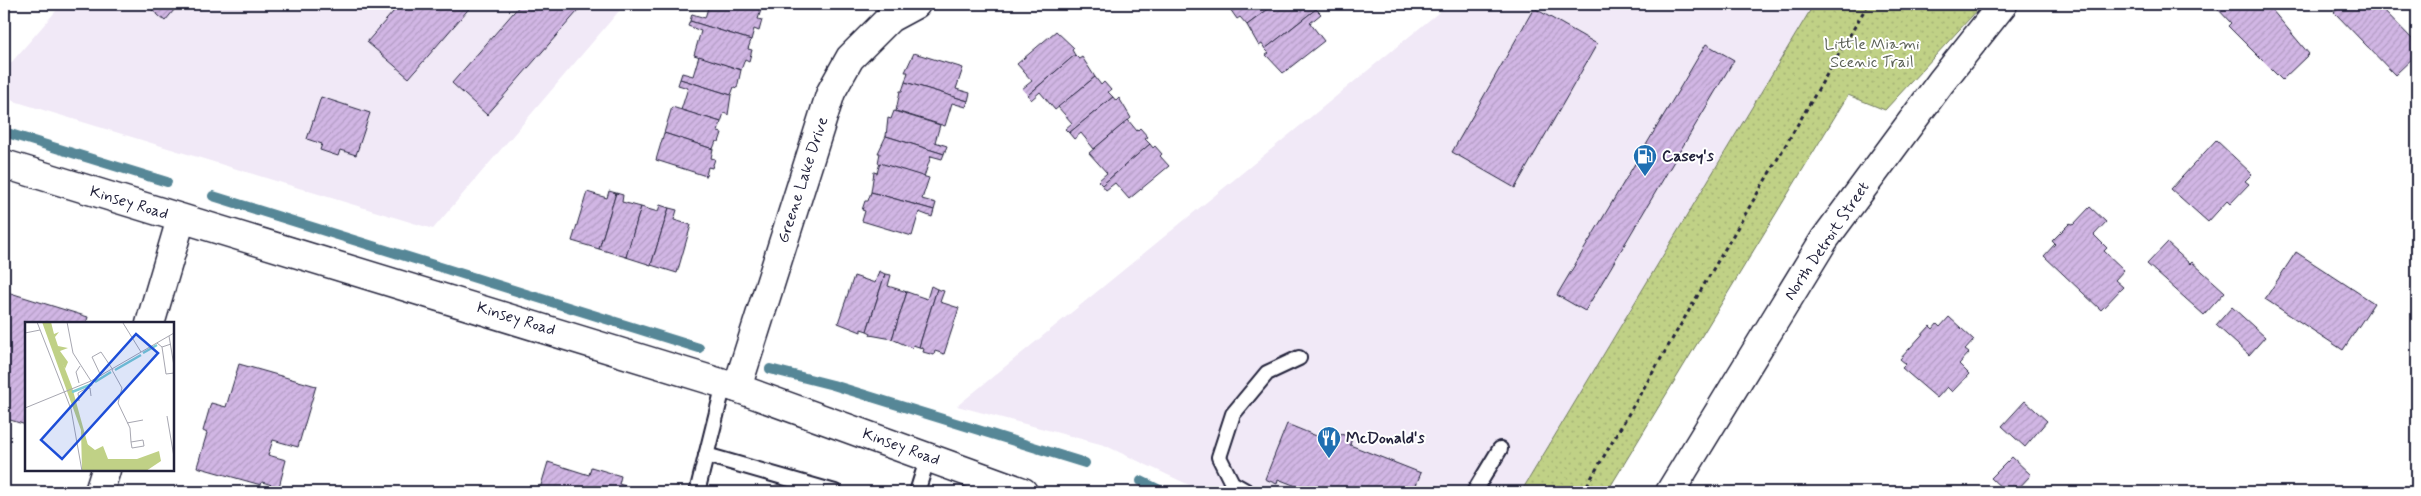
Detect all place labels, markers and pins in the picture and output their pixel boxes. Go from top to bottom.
fuel station icon: Casey's [1632,143,1658,177]
place label: Casey's [1662,146,1715,167]
restaurant icon: McDonald's [1316,425,1342,459]
place label: McDonald's [1346,428,1425,449]

